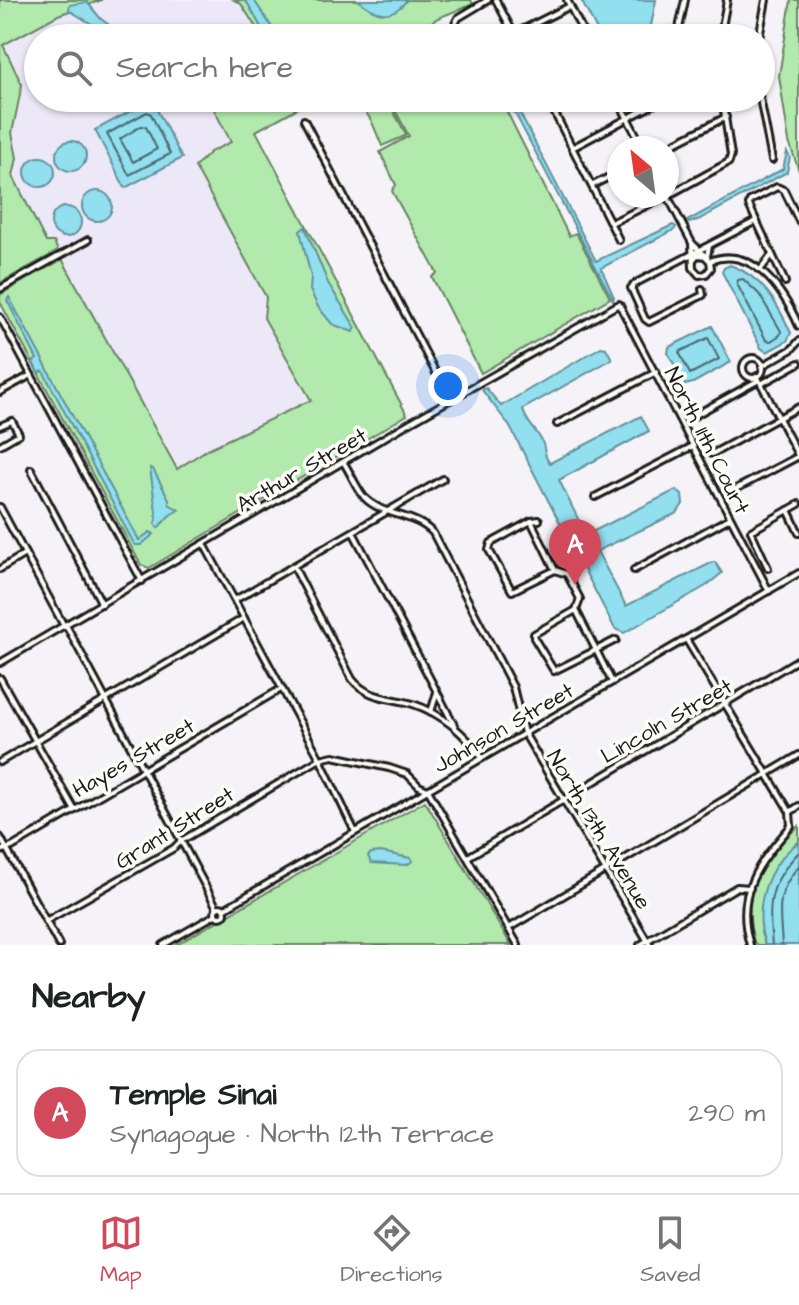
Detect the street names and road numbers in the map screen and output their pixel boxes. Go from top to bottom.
street label: North 11th Court [656,362,757,520]
street label: Arthur Street [231,420,373,520]
street label: Lincoln Street [595,671,738,771]
street label: Johnson Street [428,676,580,781]
street label: Hayes Street [67,711,201,807]
street label: North 13th Avenue [539,744,659,915]
street label: Grant Street [109,779,240,877]

